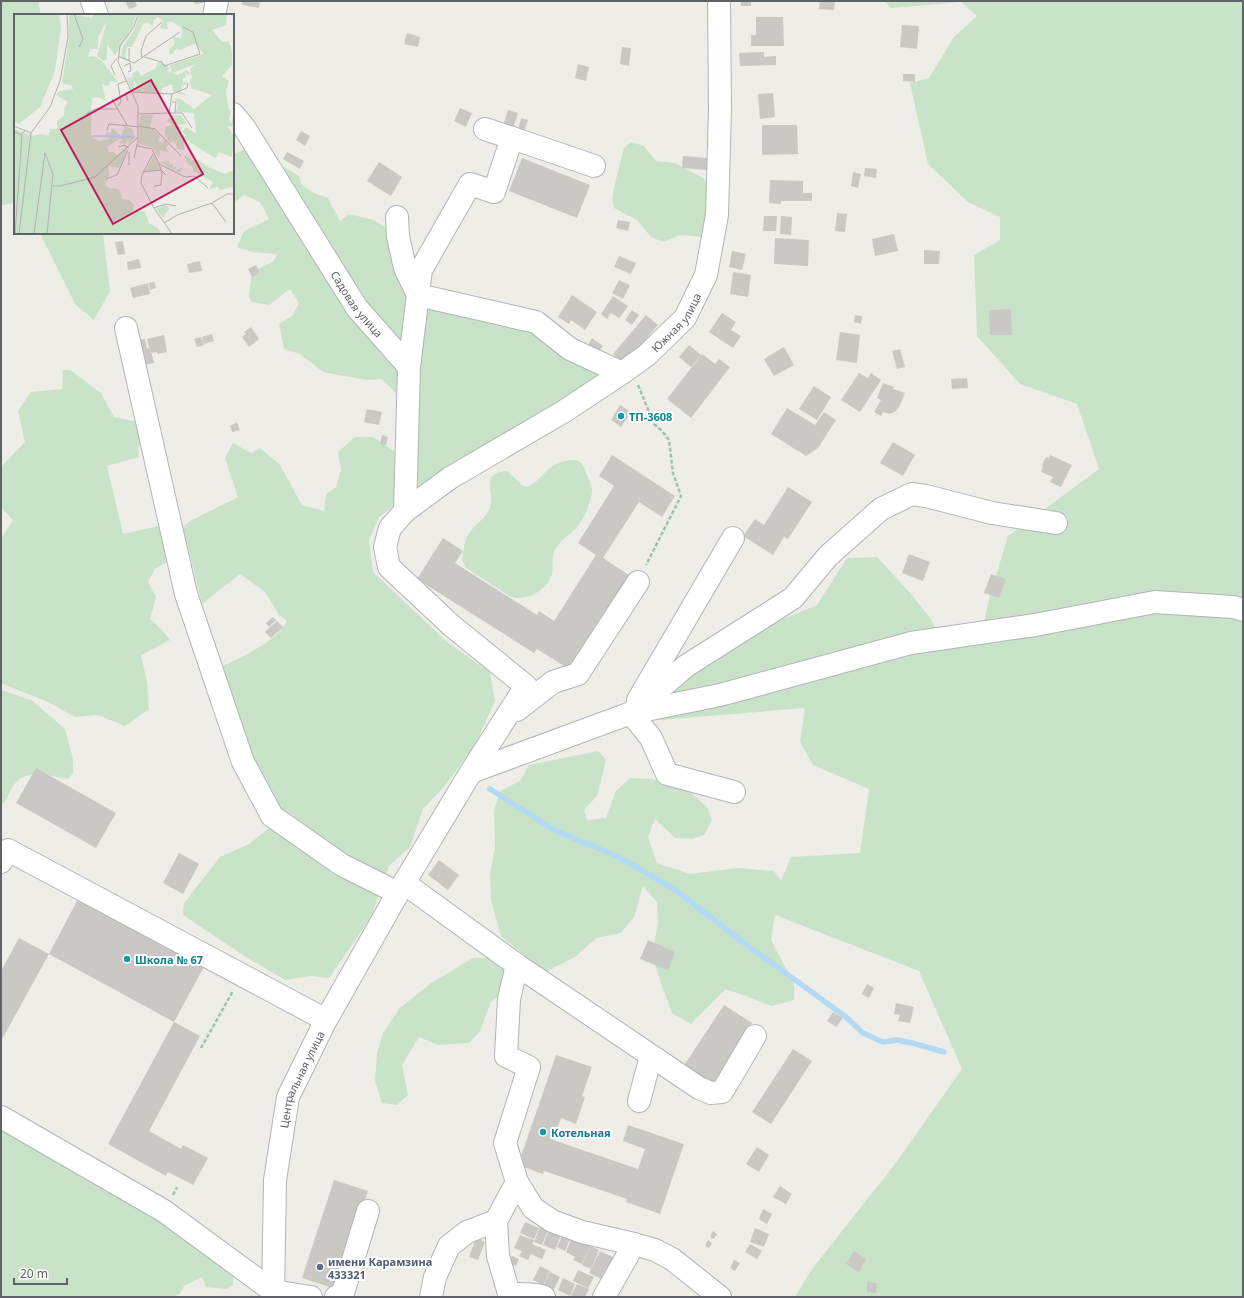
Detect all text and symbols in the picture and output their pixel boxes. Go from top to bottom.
inset map [14,14,234,234]
street label: Садовая улица [328,268,387,340]
street label: Южная улица [647,290,704,355]
place label: ТП-3608 [629,409,672,424]
marker: ТП-3608 [616,411,626,421]
place label: Школа № 67 [135,952,203,967]
marker: Школа № 67 [122,954,132,964]
street label: Центральная улица [276,1028,327,1129]
place label: Котельная [551,1125,611,1140]
marker: Котельная [538,1127,548,1137]
place label: имени Карамзина 433321 [328,1254,432,1282]
scale bar [14,1260,67,1286]
marker: имени Карамзина 433321 [315,1262,325,1272]
text: 20 m [20,1265,48,1282]

